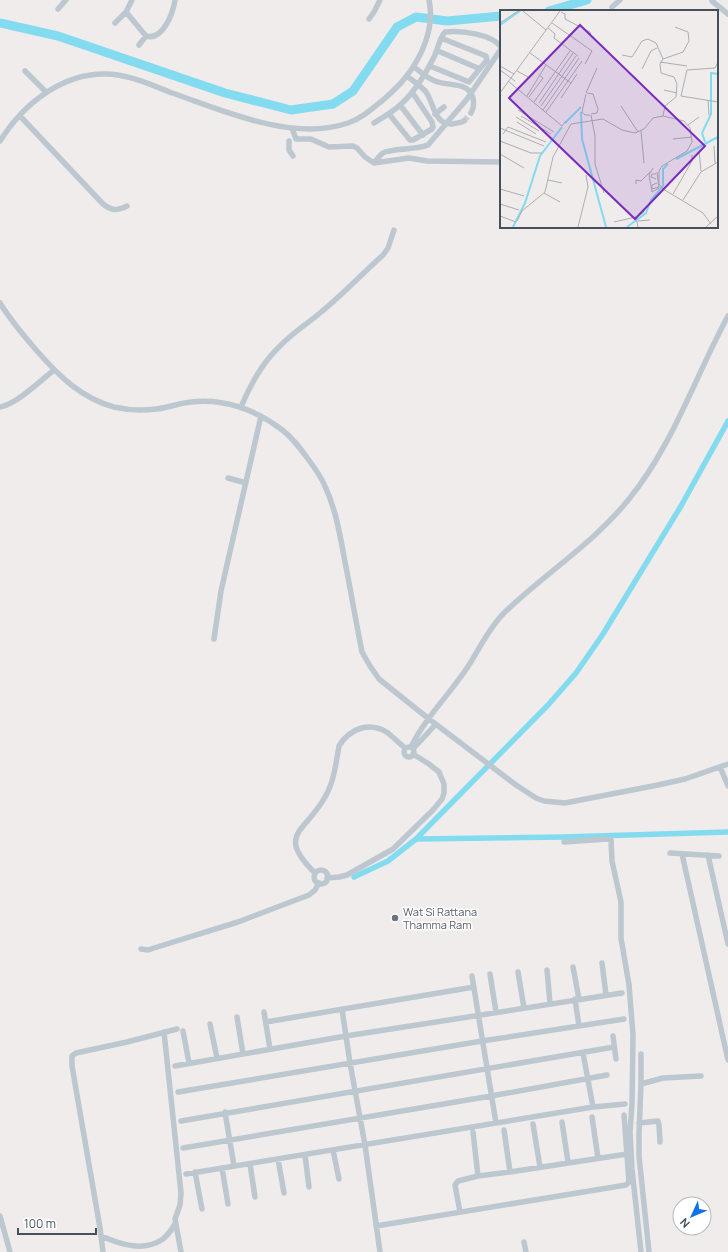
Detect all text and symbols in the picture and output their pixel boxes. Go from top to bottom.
inset map [500,10,718,228]
place label: Wat Si Rattana Thamma Ram [403,904,477,932]
marker: Wat Si Rattana Thamma Ram [390,913,400,923]
north arrow [672,1196,712,1236]
scale bar [18,1210,96,1236]
text: 100 m [24,1215,56,1232]
text: N [676,1215,693,1231]

